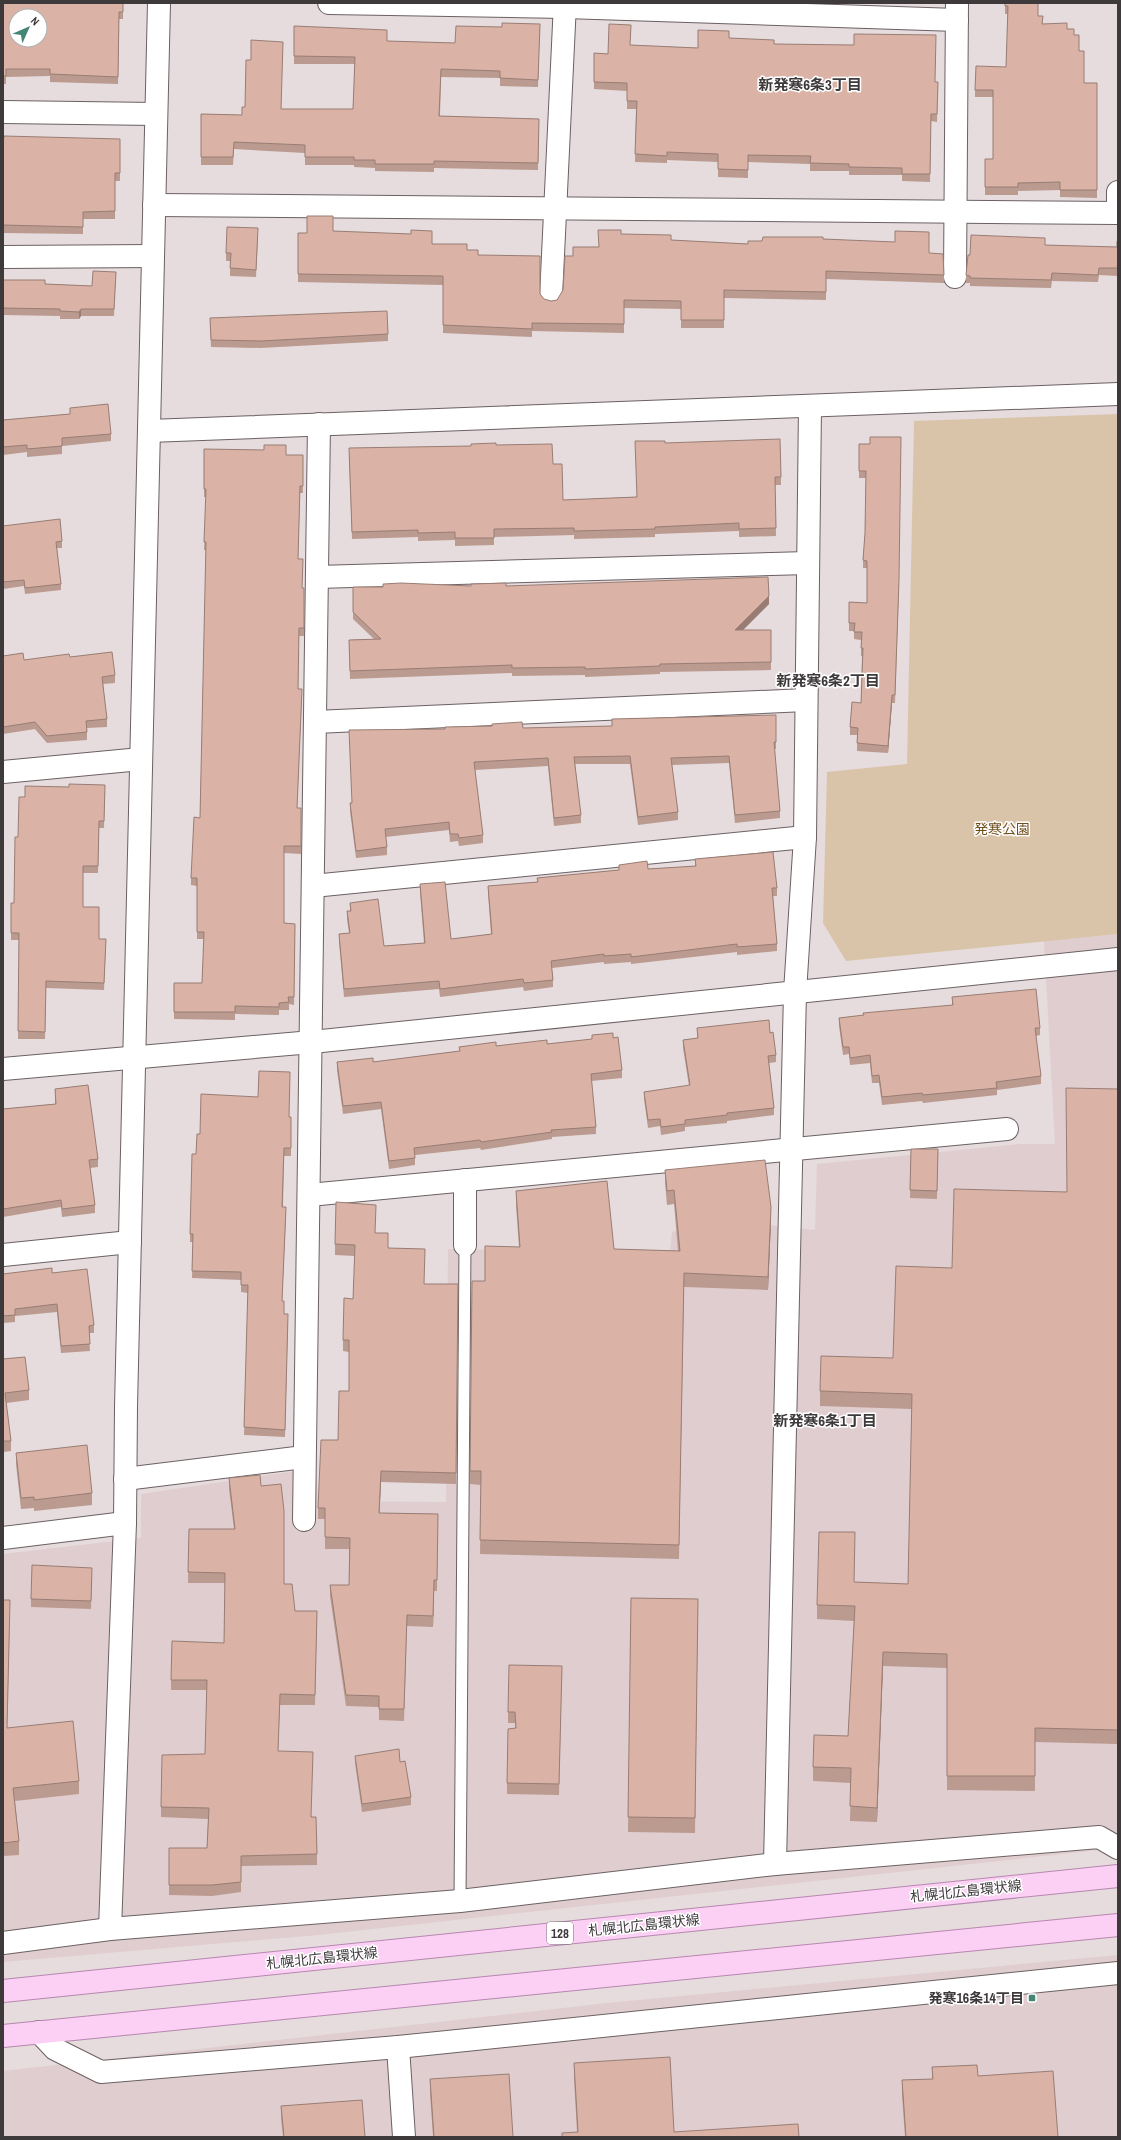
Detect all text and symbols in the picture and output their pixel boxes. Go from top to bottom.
north arrow [8,8,48,48]
text: N [28,14,42,28]
district label: 新発寒6条3丁目 [758,74,862,95]
district label: 新発寒6条2丁目 [776,670,880,691]
park label: 発寒公園 [974,820,1030,838]
district label: 新発寒6条1丁目 [773,1410,877,1431]
street label: 札幌北広島環状線 [909,1876,1023,1906]
street label: 札幌北広島環状線 [587,1910,701,1940]
road number: 128 [547,1922,573,1944]
street label: 札幌北広島環状線 [265,1943,379,1973]
place label: 発寒16条14丁目 [928,1989,1024,2007]
marker: 発寒16条14丁目 [1027,1993,1037,2003]

